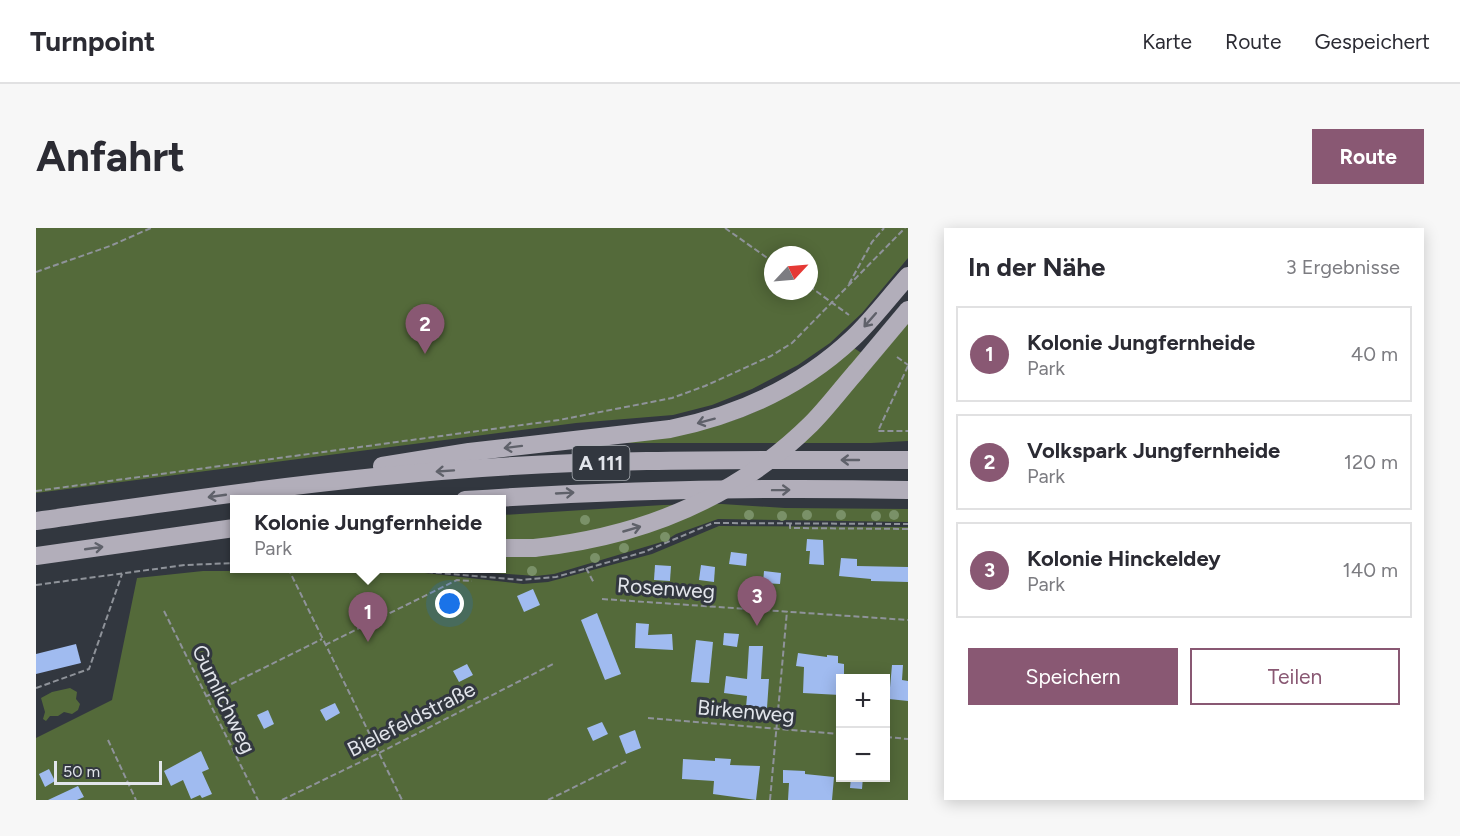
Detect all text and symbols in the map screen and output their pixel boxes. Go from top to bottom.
text: Turnpoint [30,24,155,58]
text: Karte [1142,29,1192,54]
text: Route [1225,29,1281,54]
text: Gespeichert [1314,29,1430,54]
button: Route [1312,129,1424,184]
text: Anfahrt [36,131,185,182]
north arrow [764,246,818,300]
text: In der Nähe [968,251,1105,283]
text: 3 Ergebnisse [1286,255,1400,279]
pin: 2 [406,304,444,354]
one-way arrow [863,312,877,327]
text: Kolonie Jungfernheide [1027,329,1255,356]
text: 1 [985,342,994,366]
text: 40 m [1351,342,1398,366]
text: Park [1027,356,1065,380]
one-way arrow [697,416,716,427]
text: Volkspark Jungfernheide [1027,437,1280,464]
one-way arrow [504,441,524,452]
road number: A 111 [572,446,630,480]
text: 2 [984,450,995,474]
text: 120 m [1344,450,1398,474]
one-way arrow [840,454,860,466]
text: Park [1027,464,1065,488]
one-way arrow [435,465,455,476]
one-way arrow [771,484,791,495]
one-way arrow [555,488,575,499]
one-way arrow [207,490,227,501]
popup [230,495,506,573]
text: Kolonie Jungfernheide [254,509,482,536]
one-way arrow [622,523,641,534]
text: Park [254,536,292,560]
one-way arrow [84,543,103,554]
text: Kolonie Hinckeldey [1027,545,1221,572]
text: 3 [984,558,995,582]
text: 140 m [1343,558,1398,582]
street label: Rosenweg [616,572,716,604]
text: Park [1027,572,1065,596]
pin: 3 [738,576,776,626]
your location [435,589,464,618]
pin: 1 [348,592,388,642]
street label: Gumlichweg [187,640,261,758]
button: Speichern [968,648,1178,705]
button: Teilen [1190,648,1400,705]
map controls [836,674,890,782]
button: + [836,674,890,728]
street label: Bielefeldstraße [343,676,479,762]
street label: Birkenweg [696,694,796,728]
button: − [836,728,890,782]
scale bar [54,758,162,786]
text: 50 m [63,762,100,781]

